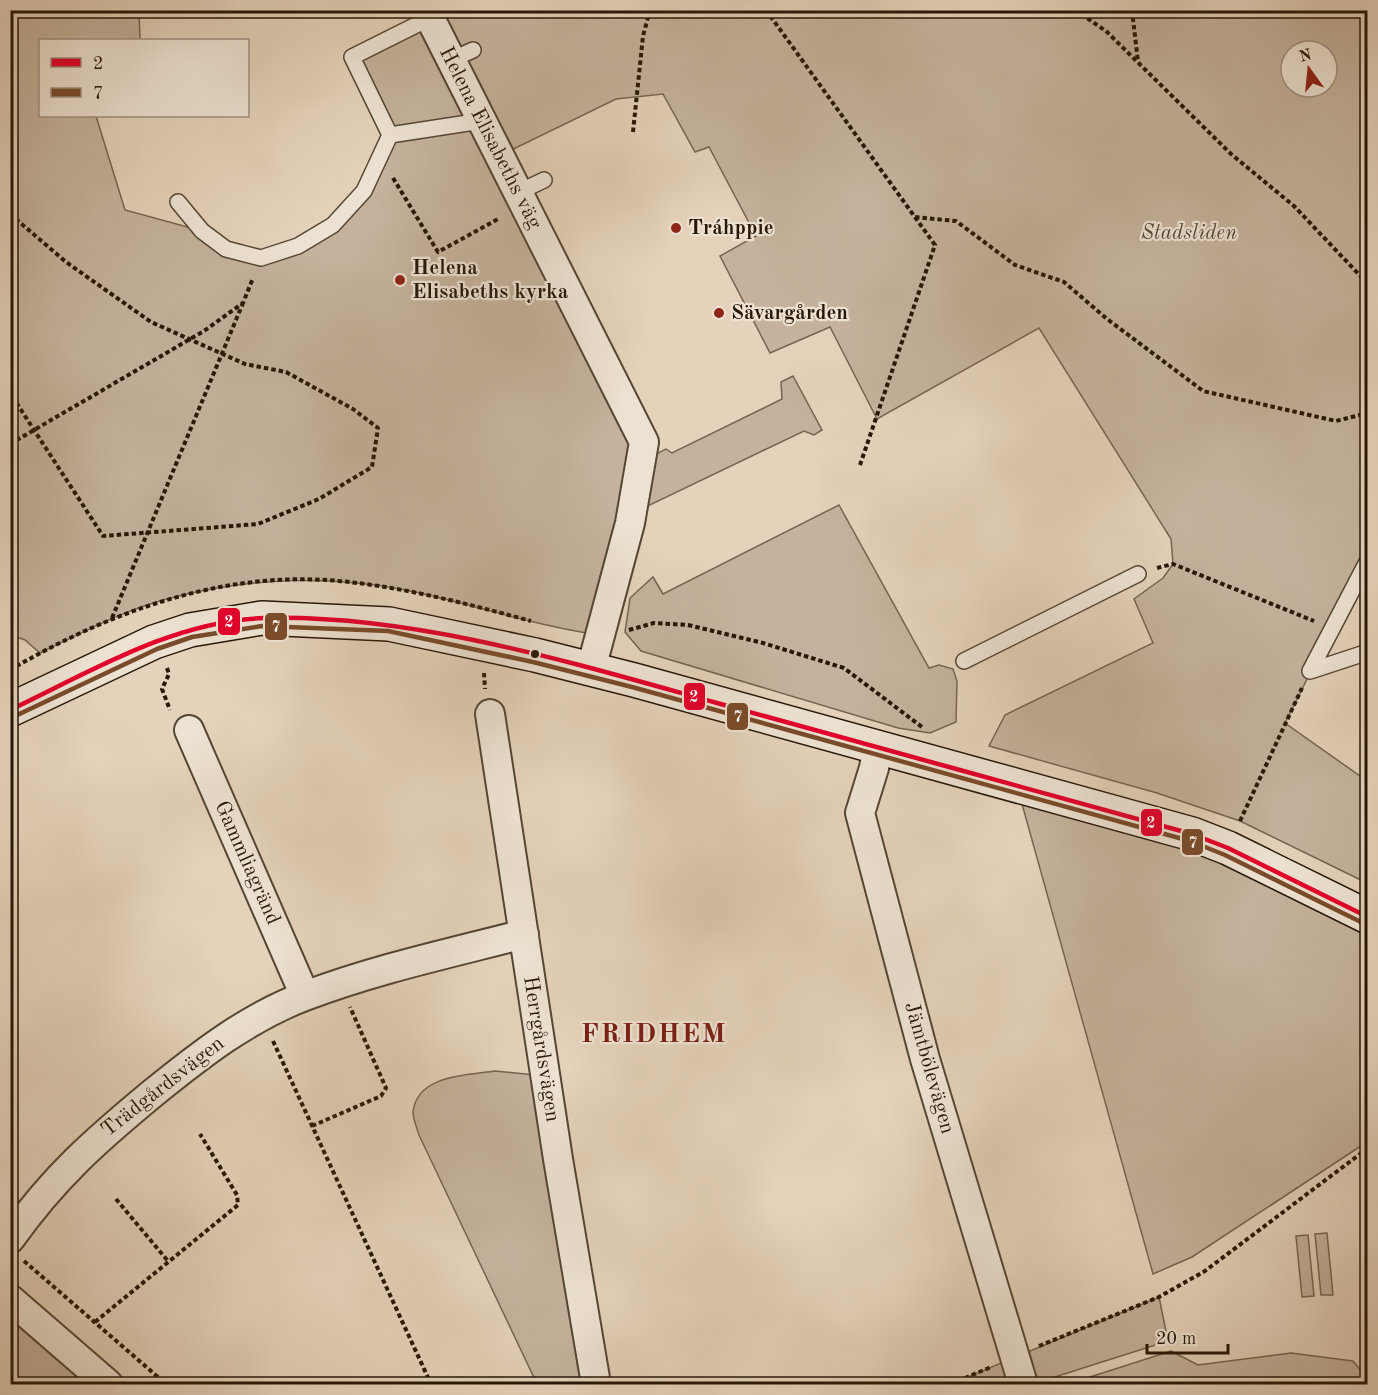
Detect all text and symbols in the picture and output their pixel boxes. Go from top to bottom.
legend [39,39,249,117]
north arrow [1279,39,1339,99]
street label: Helena Elisabeths väg [435,43,545,233]
text: N [1298,47,1314,66]
text: 2 [93,55,103,73]
text: 7 [93,85,103,103]
place label: Tráhppie [688,218,774,239]
marker: Tráhppie [669,221,683,235]
park label: Stadsliden [1141,223,1237,244]
place label: Helena Elisabeths kyrka [412,258,569,303]
marker: Helena Elisabeths kyrka [393,273,407,287]
place label: Sävargården [731,303,848,324]
marker: Sävargården [712,306,726,320]
line badge: 2 [217,607,241,636]
line badge: 7 [264,612,288,641]
text: 2 [224,615,234,631]
text: 7 [271,620,281,636]
unlabelled marker [529,648,541,660]
line badge: 2 [683,682,706,711]
text: 2 [689,690,699,706]
line badge: 7 [726,702,749,731]
text: 7 [733,710,743,726]
street label: Gammliagränd [210,798,284,928]
line badge: 2 [1140,808,1163,837]
text: 2 [1146,816,1156,832]
line badge: 7 [1181,828,1204,856]
text: 7 [1188,836,1198,852]
street label: Herrgårdsvägen [519,974,563,1124]
street label: Jämtbölevägen [900,1000,958,1136]
district label: FRIDHEM [581,1021,727,1048]
street label: Trädgårdsvägen [98,1033,228,1141]
scale bar [1147,1317,1228,1355]
text: 20 m [1156,1330,1196,1348]

